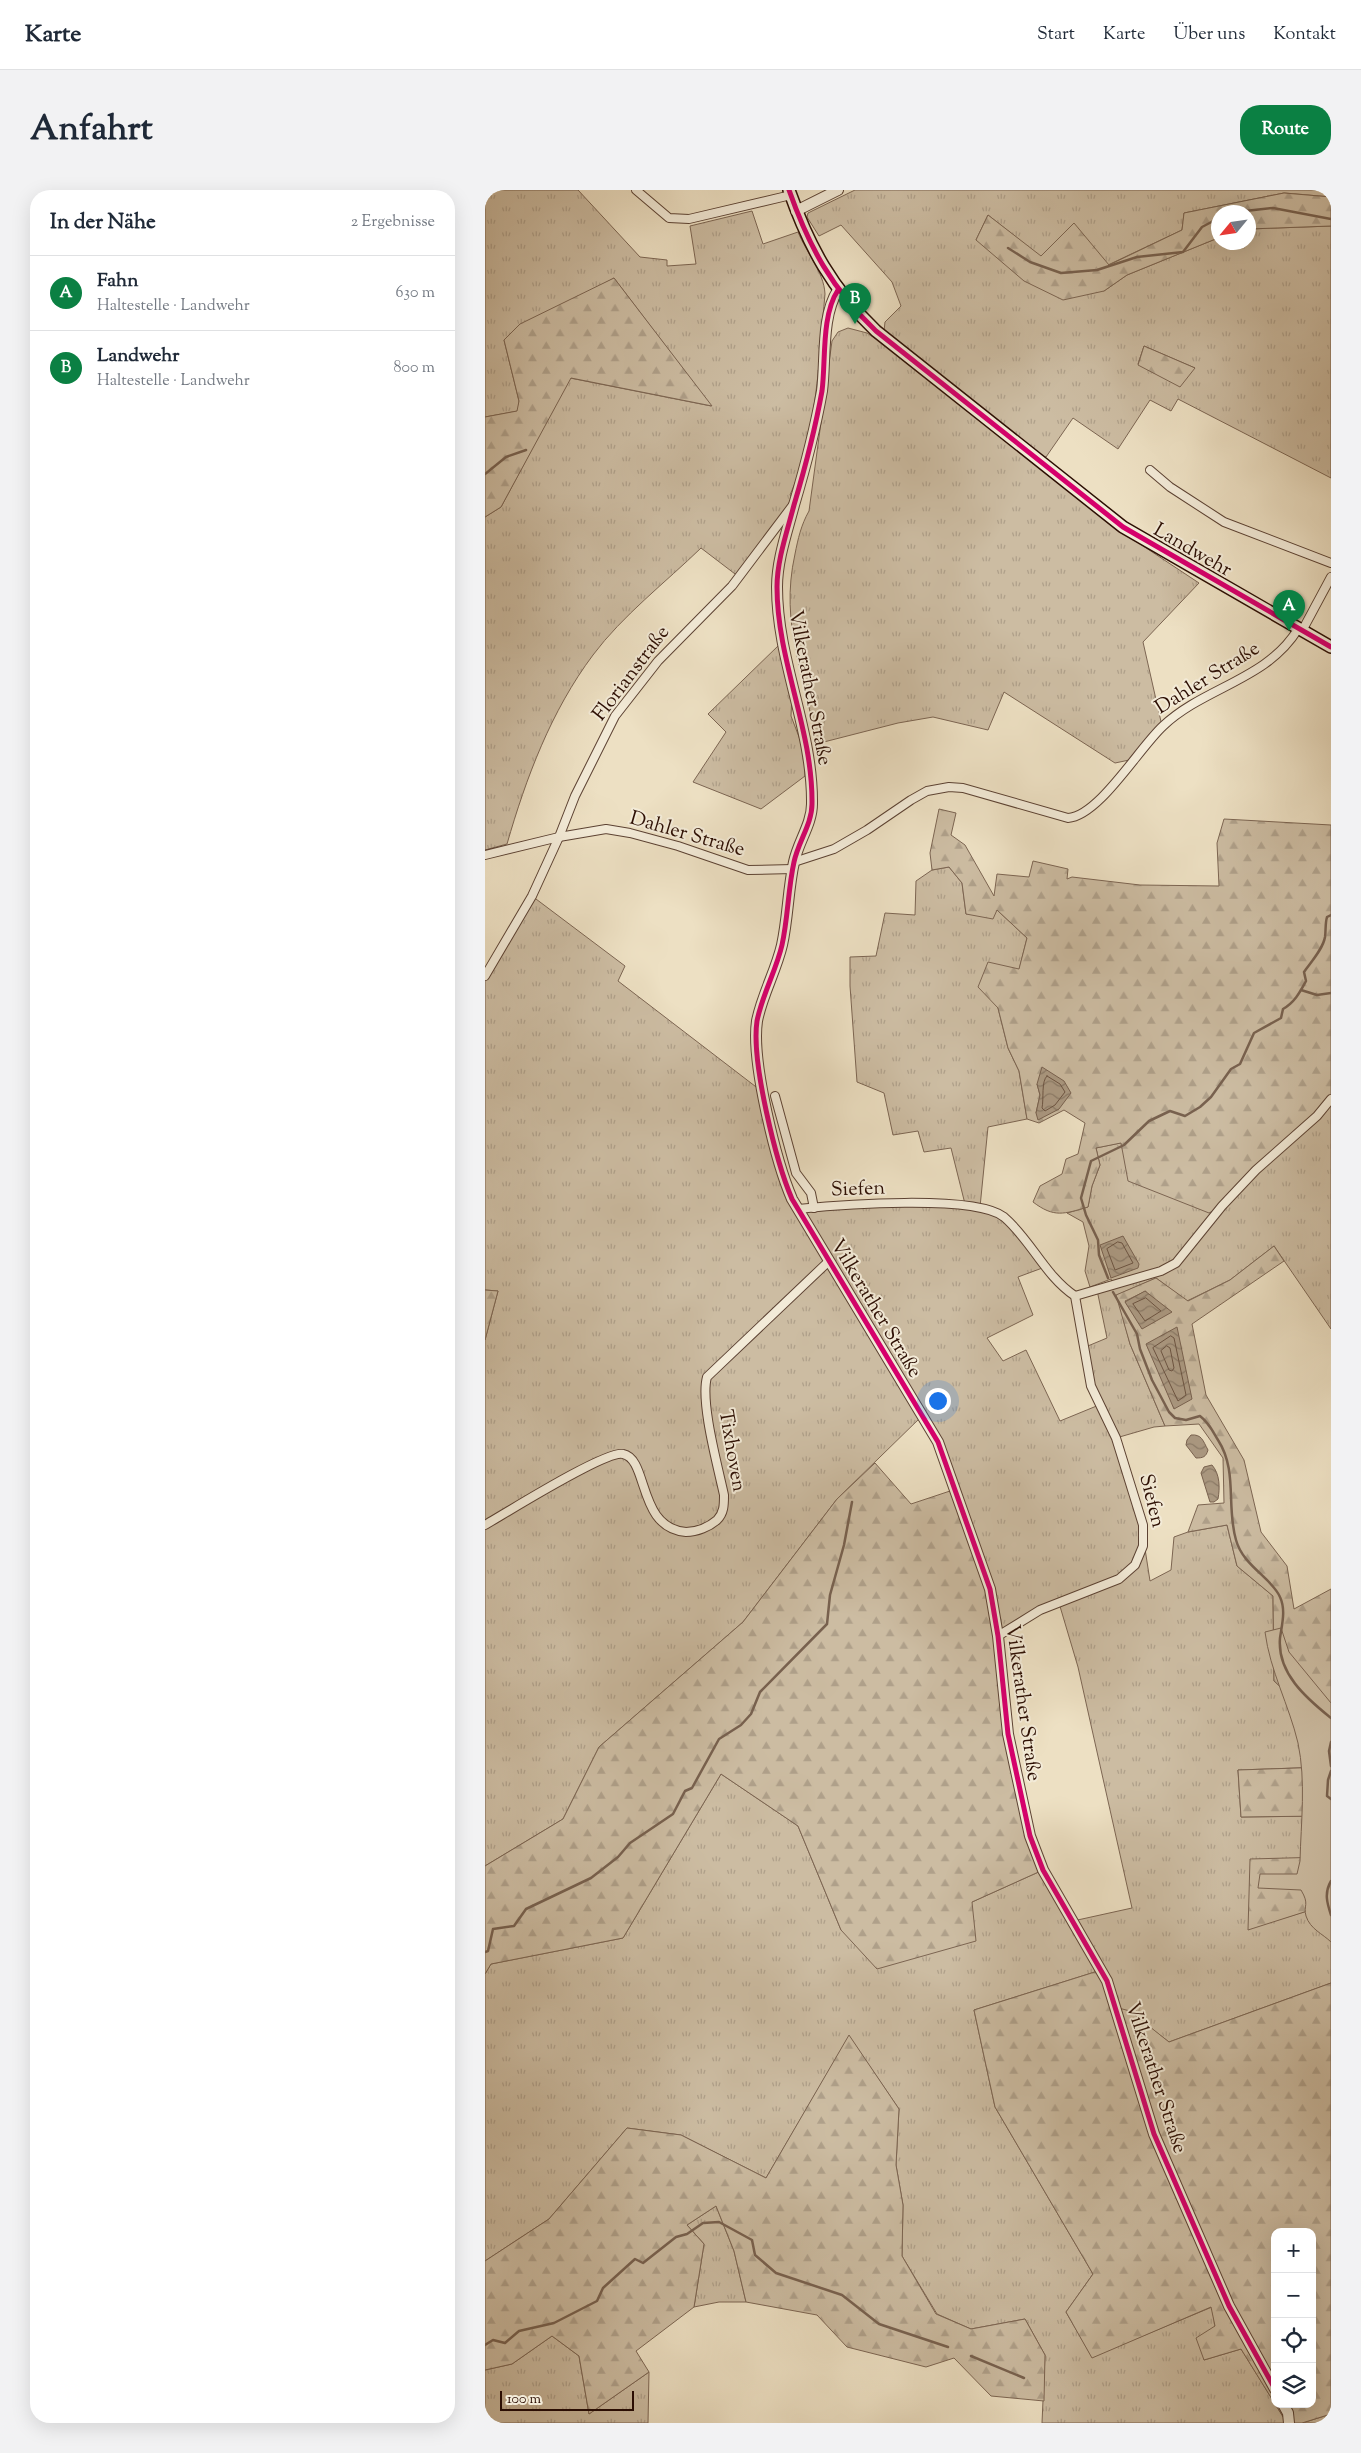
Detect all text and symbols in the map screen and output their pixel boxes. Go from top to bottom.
text: Karte [25,18,82,52]
text: Start [1037,22,1075,48]
text: Karte [1103,22,1145,48]
text: Über uns [1173,22,1245,48]
text: Kontakt [1273,22,1336,48]
text: Anfahrt [30,105,153,156]
button: Route [1240,105,1331,155]
north arrow [1211,205,1256,250]
text: In der Nähe [50,208,156,238]
text: 2 Ergebnisse [351,211,435,234]
text: Fahn [97,268,138,295]
text: A [60,282,73,305]
text: 630 m [396,282,435,305]
pin: B [839,283,871,324]
text: Haltestelle · Landwehr [97,295,250,318]
text: Landwehr [97,343,179,370]
text: B [61,357,71,380]
text: 800 m [393,357,435,380]
text: Haltestelle · Landwehr [97,370,250,393]
street label: Landwehr [1147,517,1237,585]
pin: A [1273,590,1305,631]
street label: Vilkerather Straße [780,608,838,768]
street label: Florianstraße [586,620,678,728]
street label: Dahler Straße [1150,635,1266,723]
street label: Dahler Straße [626,805,748,865]
street label: Siefen [830,1175,886,1205]
street label: Vilkerather Straße [822,1234,928,1384]
your location [925,1388,951,1414]
street label: Tixhoven [710,1408,752,1494]
street label: Siefen [1130,1471,1172,1531]
street label: Vilkerather Straße [997,1623,1047,1783]
street label: Vilkerather Straße [1117,1999,1193,2157]
map controls [1271,2228,1316,2408]
button: + [1271,2228,1316,2273]
button: − [1271,2273,1316,2318]
button: locate [1271,2318,1316,2363]
button: layers [1271,2363,1316,2408]
scale bar [500,2388,634,2411]
text: 100 m [507,2390,541,2410]

